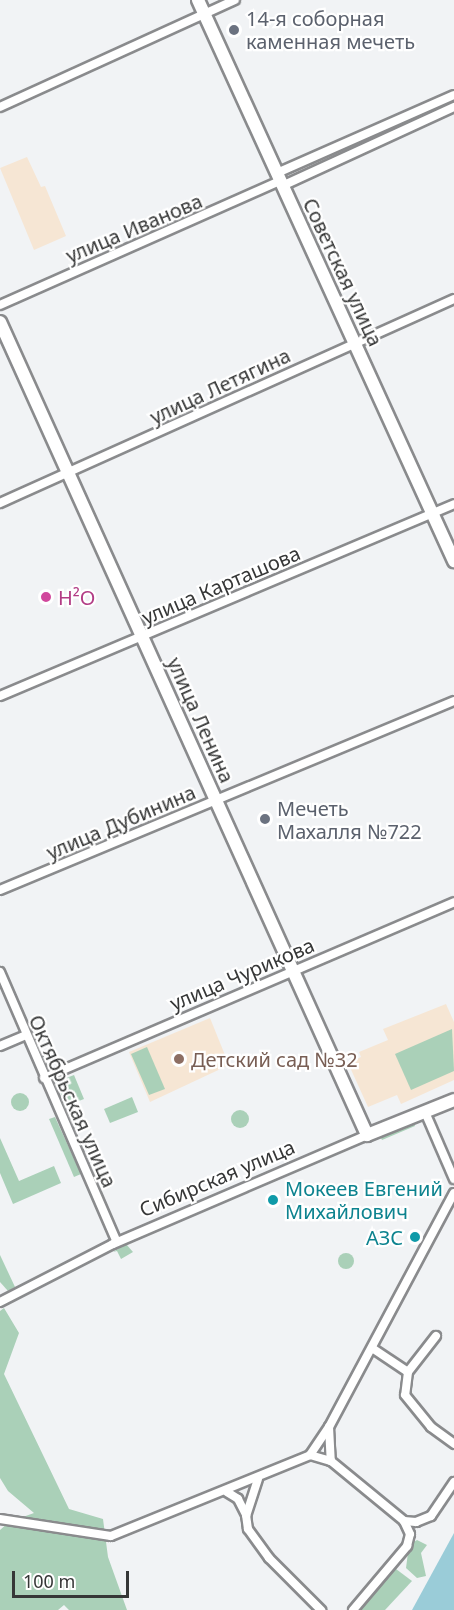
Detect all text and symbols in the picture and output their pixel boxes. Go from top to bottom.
place label: 14-я соборная каменная мечеть [246,6,415,53]
marker: 14-я соборная каменная мечеть [227,23,241,37]
street label: улица Иванова [62,188,206,268]
street label: Советская улица [298,194,388,350]
street label: улица Летягина [146,343,294,429]
street label: улица Карташова [138,541,304,629]
place label: H²O [58,585,95,609]
marker: H²O [39,590,53,604]
street label: улица Ленина [163,653,239,787]
street label: улица Дубинина [43,780,199,864]
place label: Мечеть Махалля №722 [277,796,422,843]
marker: Мечеть Махалля №722 [258,812,272,826]
street label: улица Чурикова [166,933,318,1015]
street label: Октябрьская улица [24,1011,122,1191]
place label: Детский сад №32 [191,1047,358,1071]
marker: Детский сад №32 [172,1052,186,1066]
street label: Сибирская улица [136,1134,298,1222]
place label: Мокеев Евгений Михайлович [285,1176,443,1223]
marker: Мокеев Евгений Михайлович [266,1193,280,1207]
place label: АЗС [366,1225,403,1249]
marker: АЗС [408,1230,422,1244]
scale bar [15,1559,132,1597]
text: 100 m [23,1569,75,1593]

